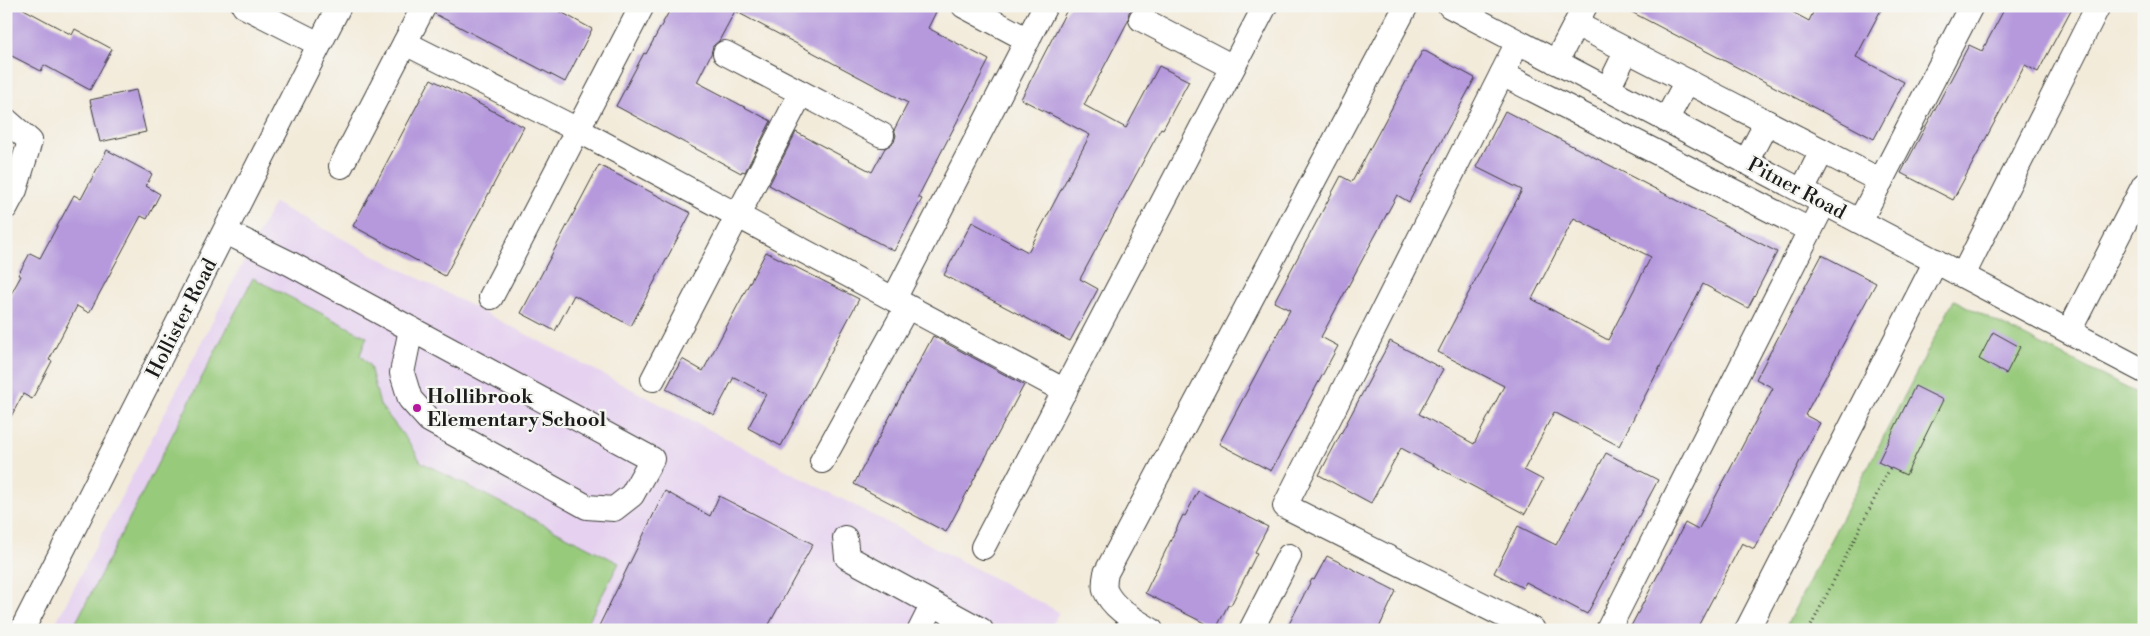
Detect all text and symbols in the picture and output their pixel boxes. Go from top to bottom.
street label: Pitner Road [1743,153,1851,226]
street label: Hollister Road [142,254,223,383]
place label: Hollibrook Elementary School [427,385,606,433]
marker: Hollibrook Elementary School [411,402,423,414]

